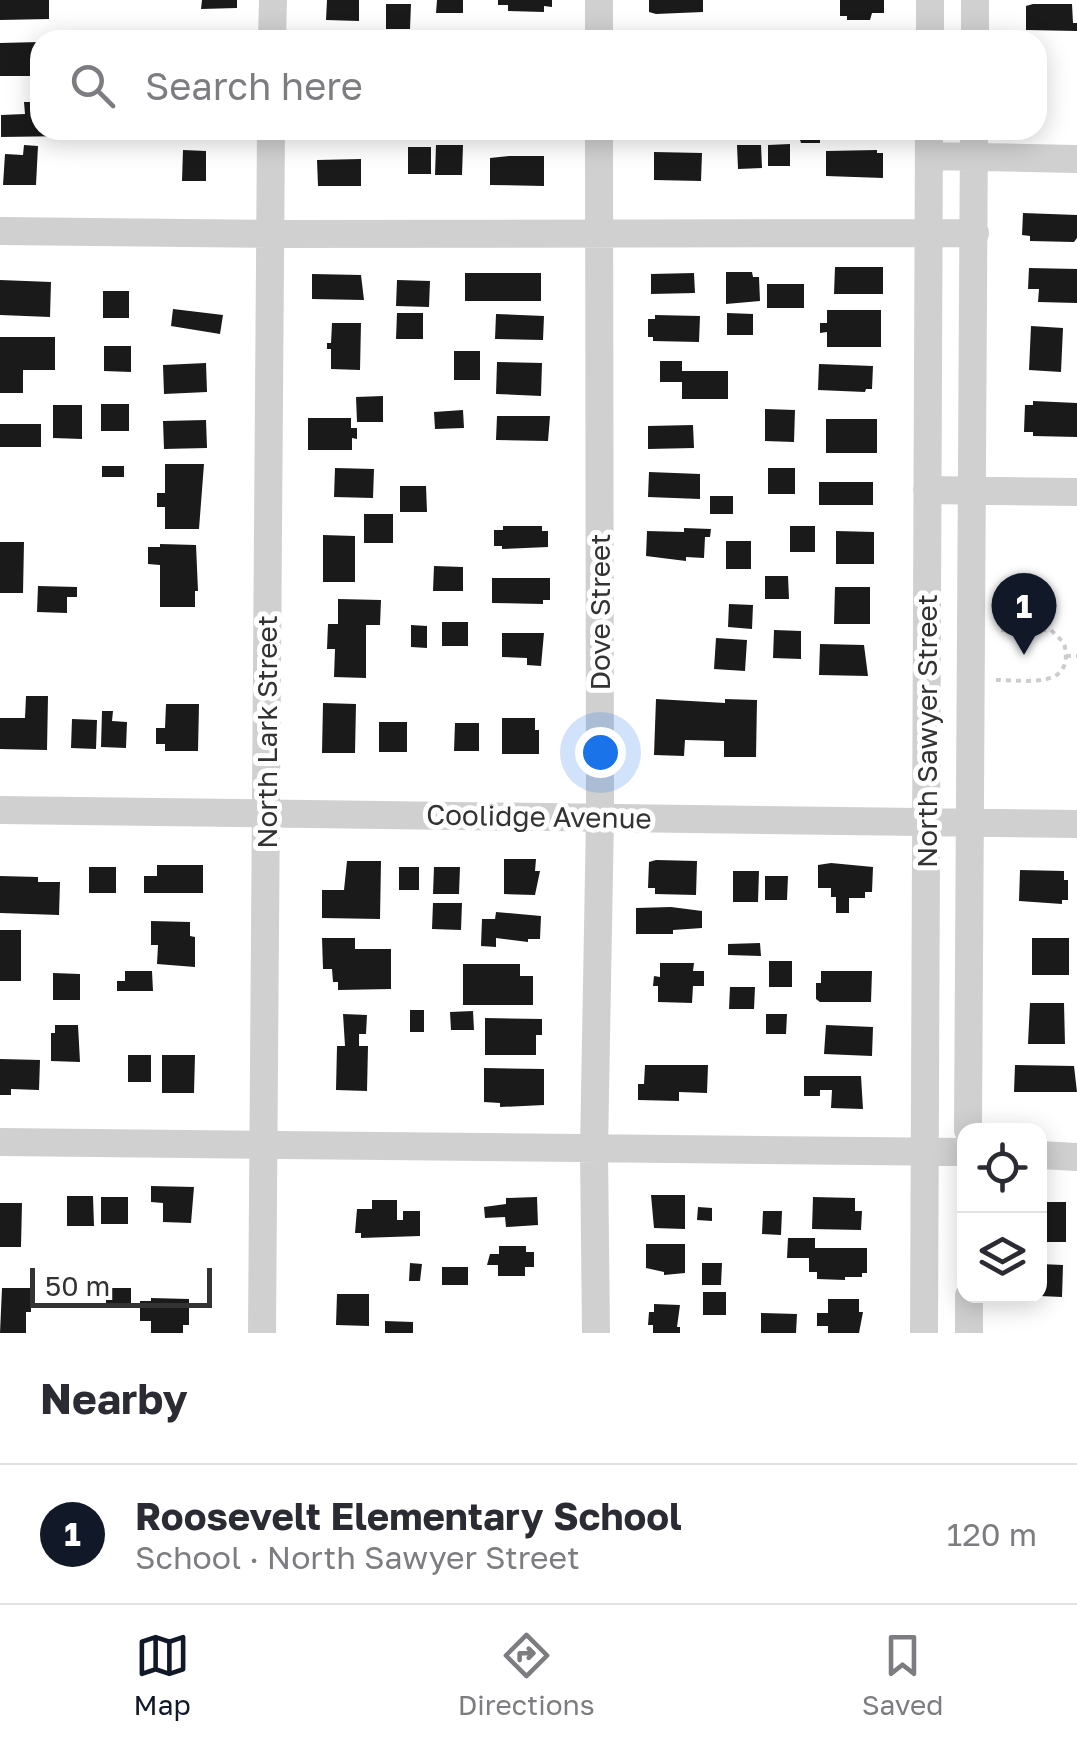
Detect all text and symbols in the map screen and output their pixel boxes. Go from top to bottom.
search box [30,30,1047,140]
icon: search [65,58,120,113]
text: Search here [145,63,363,108]
street label: Dove Street [583,533,616,691]
pin: 1 [992,572,1056,655]
street label: North Sawyer Street [910,594,943,868]
street label: North Lark Street [250,615,283,849]
your location [575,727,626,778]
street label: Coolidge Avenue [426,798,652,834]
map controls [957,1123,1047,1303]
button: locate [957,1123,1047,1213]
button: layers [957,1213,1047,1303]
scale bar [30,1263,212,1308]
text: 50 m [45,1269,110,1302]
text: Nearby [40,1373,188,1423]
text: Roosevelt Elementary School [135,1493,682,1538]
text: 1 [64,1515,81,1553]
text: 120 m [947,1515,1037,1553]
text: School · North Sawyer Street [135,1538,580,1576]
tab: Map [134,1628,191,1721]
tab: Directions [458,1628,595,1721]
tab: Saved [862,1628,943,1721]

